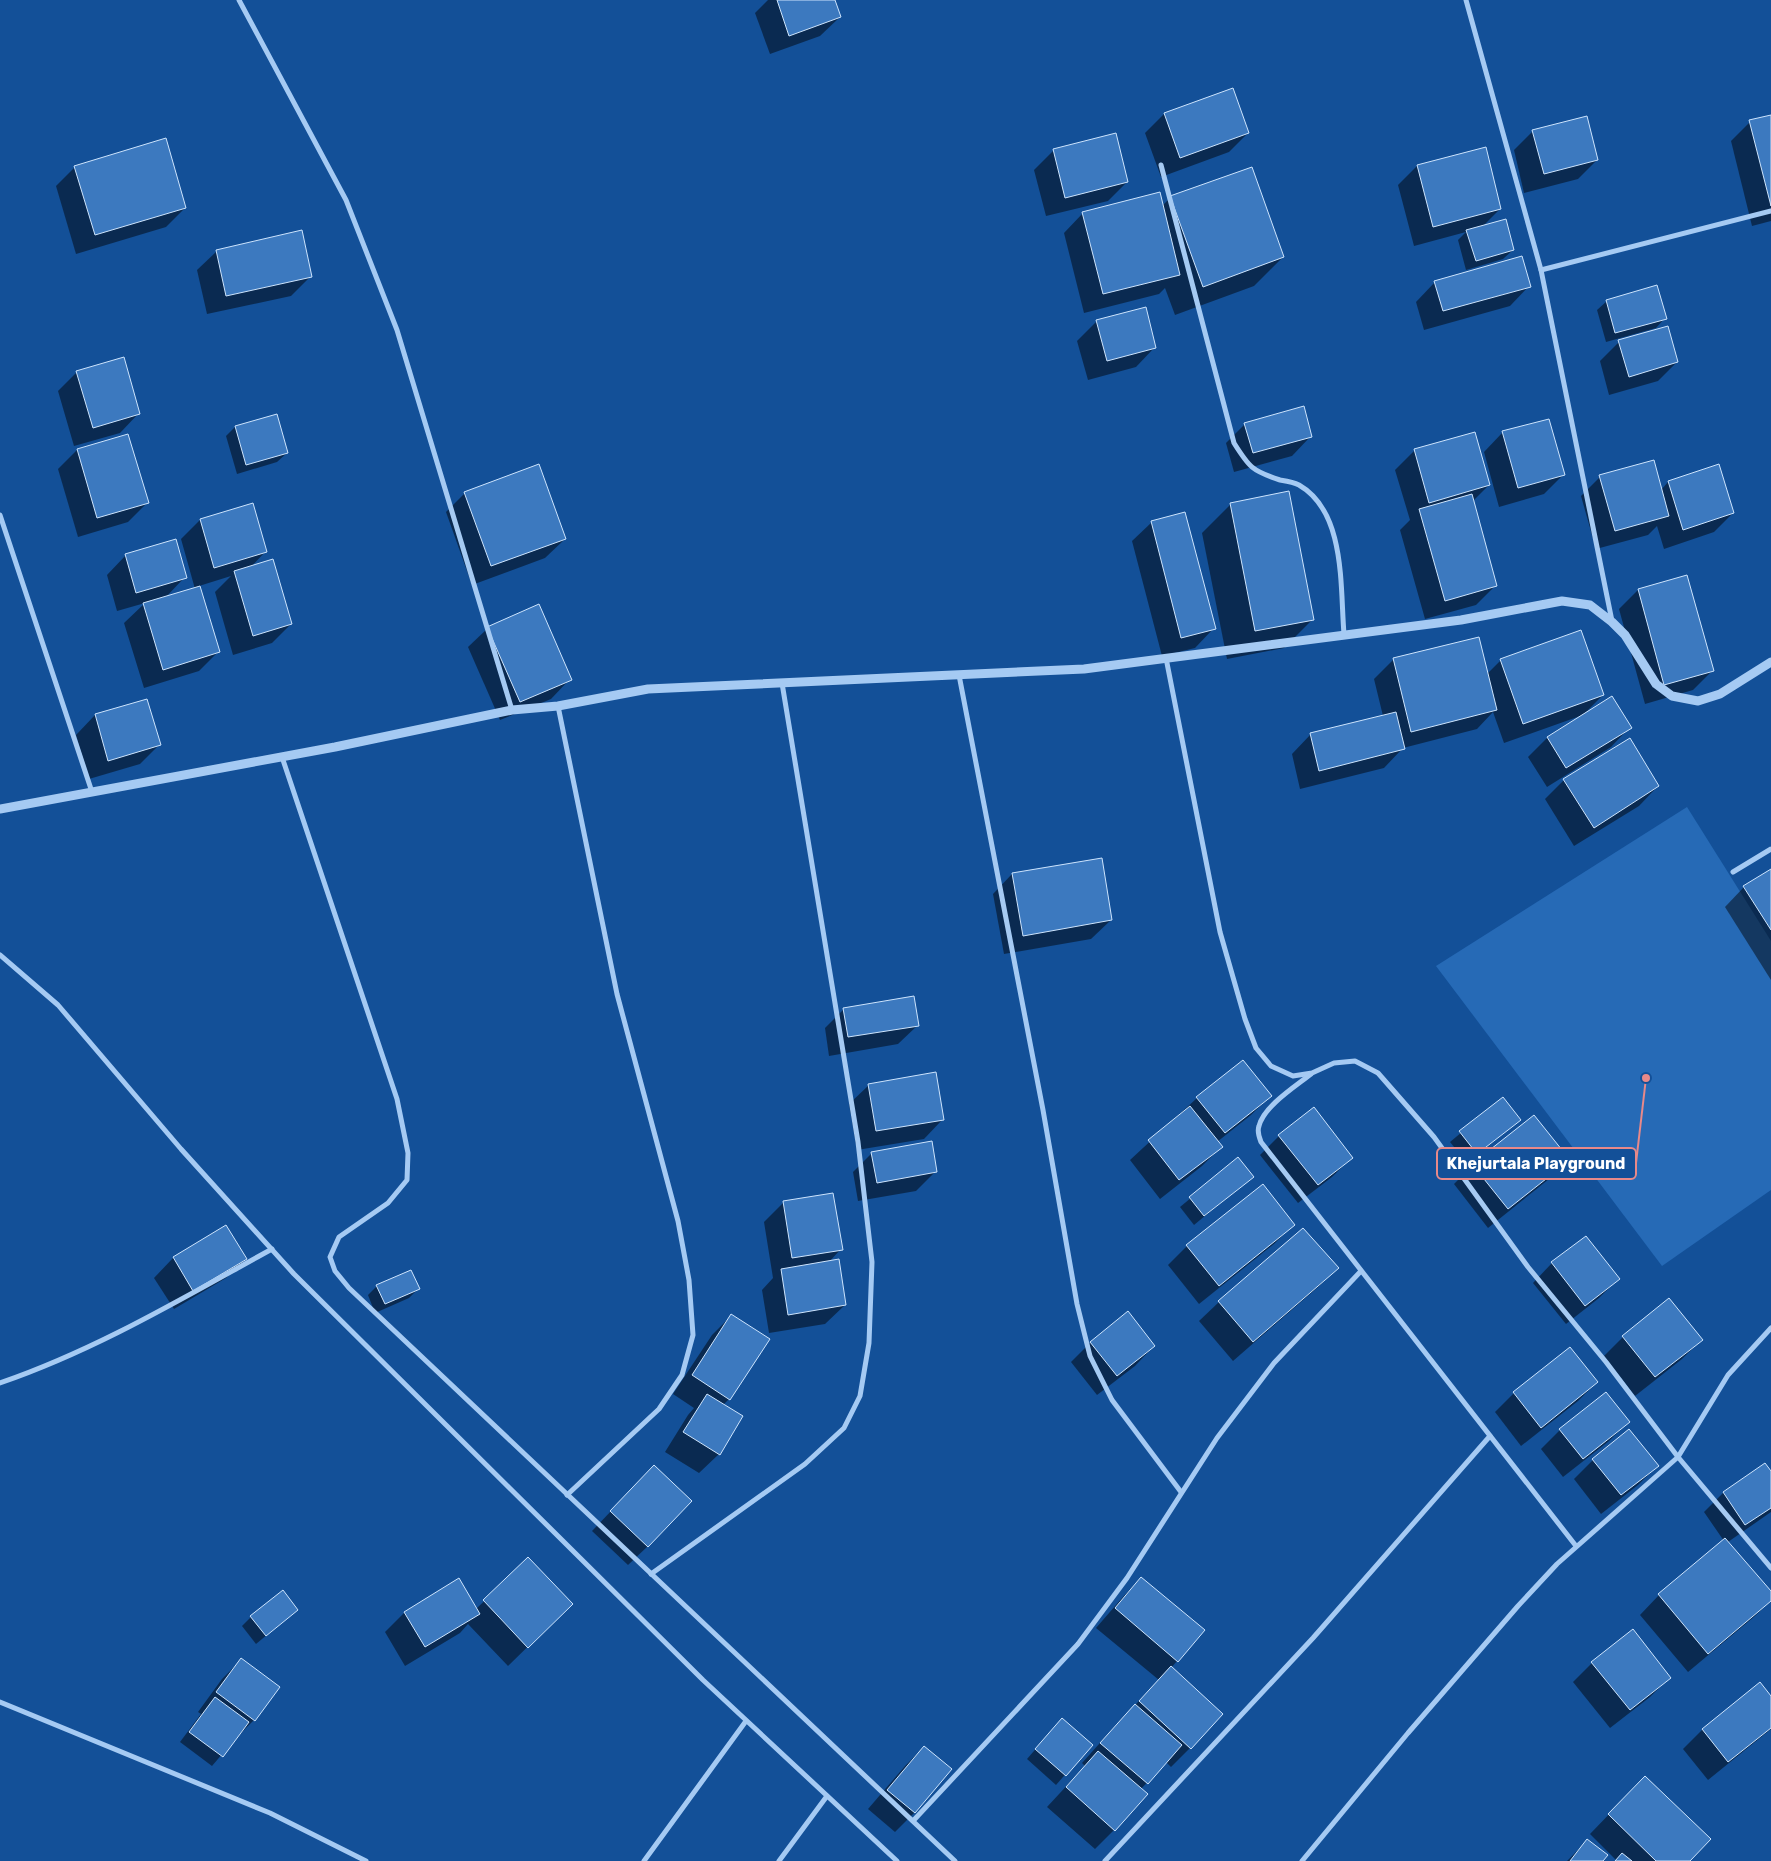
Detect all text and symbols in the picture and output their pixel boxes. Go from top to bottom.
callout: Khejurtala Playground [1437,1148,1636,1179]
text: Khejurtala Playground [1447,1154,1625,1173]

